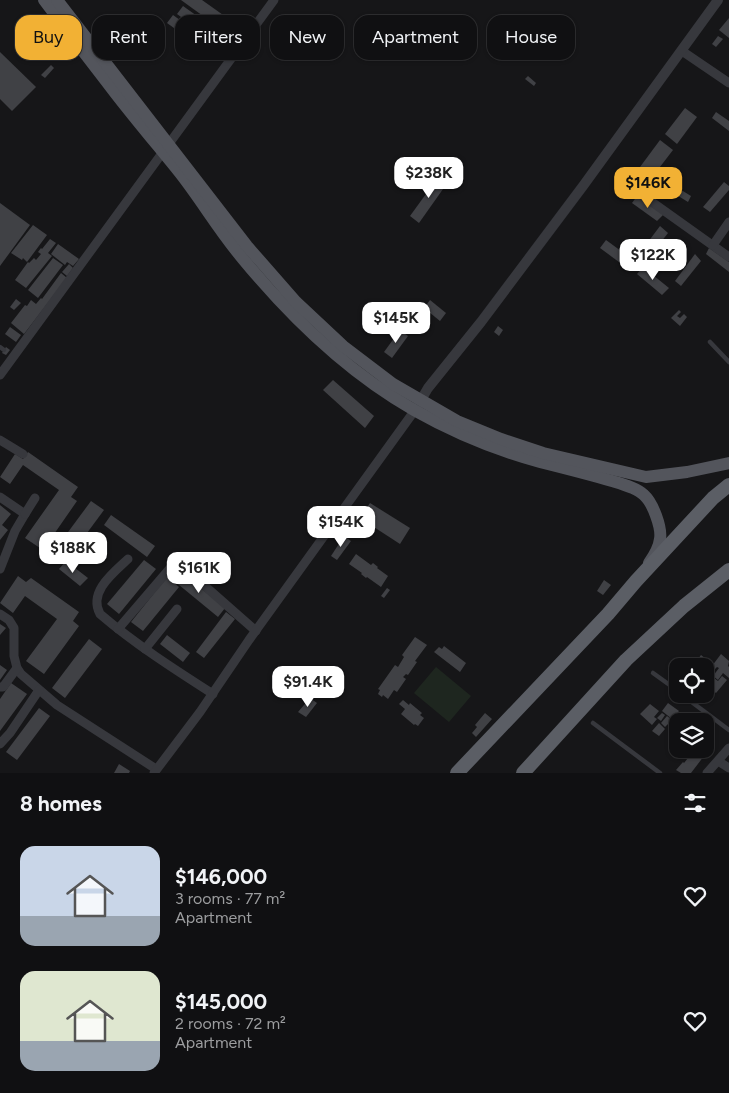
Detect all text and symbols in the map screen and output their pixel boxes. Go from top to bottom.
chip: Buy [15,15,82,60]
chip: Rent [92,15,165,60]
chip: Filters [175,15,260,60]
chip: New [270,15,344,60]
chip: Apartment [354,15,477,60]
chip: House [487,15,575,60]
pin: $238K [394,156,464,199]
text: $238K [405,163,453,182]
pin: $146K [613,166,683,209]
text: $146K [625,173,671,192]
pin: $122K [618,238,688,281]
text: $122K [631,245,675,264]
pin: $145K [361,302,431,344]
text: $145K [373,308,419,327]
pin: $154K [306,506,376,548]
text: $154K [318,512,364,531]
pin: $188K [38,532,108,574]
text: $188K [50,538,96,557]
pin: $161K [164,552,234,594]
text: $161K [178,558,220,577]
map controls [669,658,714,758]
button: locate [669,658,714,703]
pin: $91.4K [267,666,349,708]
text: $91.4K [283,672,333,691]
button: layers [669,713,714,758]
icon: filters [681,789,709,817]
text: 8 homes [20,791,102,816]
text: $146,000 [175,864,267,889]
icon: home [60,866,120,926]
icon: heart [681,882,709,910]
text: 3 rooms · 77 m² [175,889,285,908]
text: Apartment [175,908,252,927]
text: $145,000 [175,989,267,1014]
icon: home [60,991,120,1051]
icon: heart [681,1007,709,1035]
text: 2 rooms · 72 m² [175,1014,286,1033]
text: Apartment [175,1033,252,1052]

